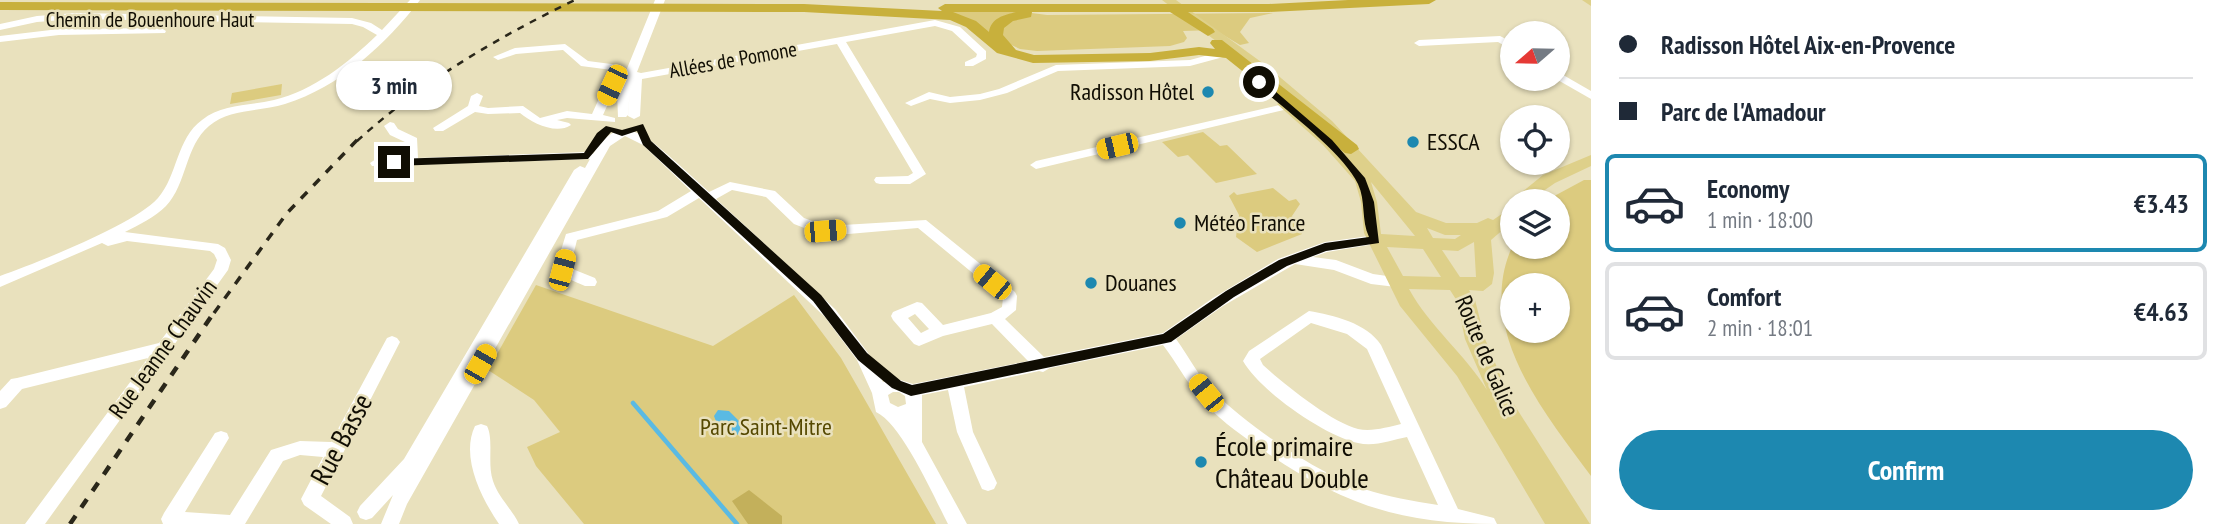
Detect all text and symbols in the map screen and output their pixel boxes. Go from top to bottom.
street label: Chemin de Bouenhoure Haut [46,6,254,33]
north arrow [1500,21,1570,91]
map controls [1500,21,1570,343]
text: Radisson Hôtel Aix-en-Provence [1661,28,1955,61]
street label: Allées de Pomone [667,35,799,84]
callout: 3 min [336,60,452,110]
car [594,62,631,108]
route start [1243,66,1275,98]
text: 3 min [371,71,417,100]
place label: Radisson Hôtel [1070,76,1194,107]
marker: Radisson Hôtel [1200,84,1216,100]
text: Parc de l'Amadour [1661,95,1826,128]
button: locate [1500,105,1570,175]
place label: ESSCA [1427,126,1480,157]
car [1095,131,1140,161]
marker: ESSCA [1405,134,1421,150]
route end [378,146,410,178]
icon: car [1623,172,1686,235]
text: Economy [1707,172,1789,205]
text: €3.43 [2134,187,2189,220]
button: layers [1500,189,1570,259]
text: 1 min · 18:00 [1707,205,1813,234]
place label: Météo France [1194,207,1305,238]
marker: Météo France [1172,215,1188,231]
car [804,219,847,243]
car [547,247,578,293]
car [970,261,1015,303]
place label: Douanes [1105,267,1177,298]
street label: Rue Jeanne Chauvin [102,273,224,425]
button: + [1500,273,1570,343]
marker: Douanes [1083,275,1099,291]
icon: car [1623,280,1686,343]
text: Comfort [1707,280,1781,313]
street label: Route de Galice [1448,291,1527,421]
text: €4.63 [2134,295,2189,328]
text: 2 min · 18:01 [1707,313,1813,342]
car [461,341,500,387]
car [1185,370,1228,416]
street label: Rue Basse [301,387,380,491]
park label: Parc Saint-Mitre [700,411,832,442]
place label: École primaire Château Double [1215,427,1369,496]
button: Confirm [1619,430,2193,510]
marker: École primaire Château Double [1193,454,1209,470]

